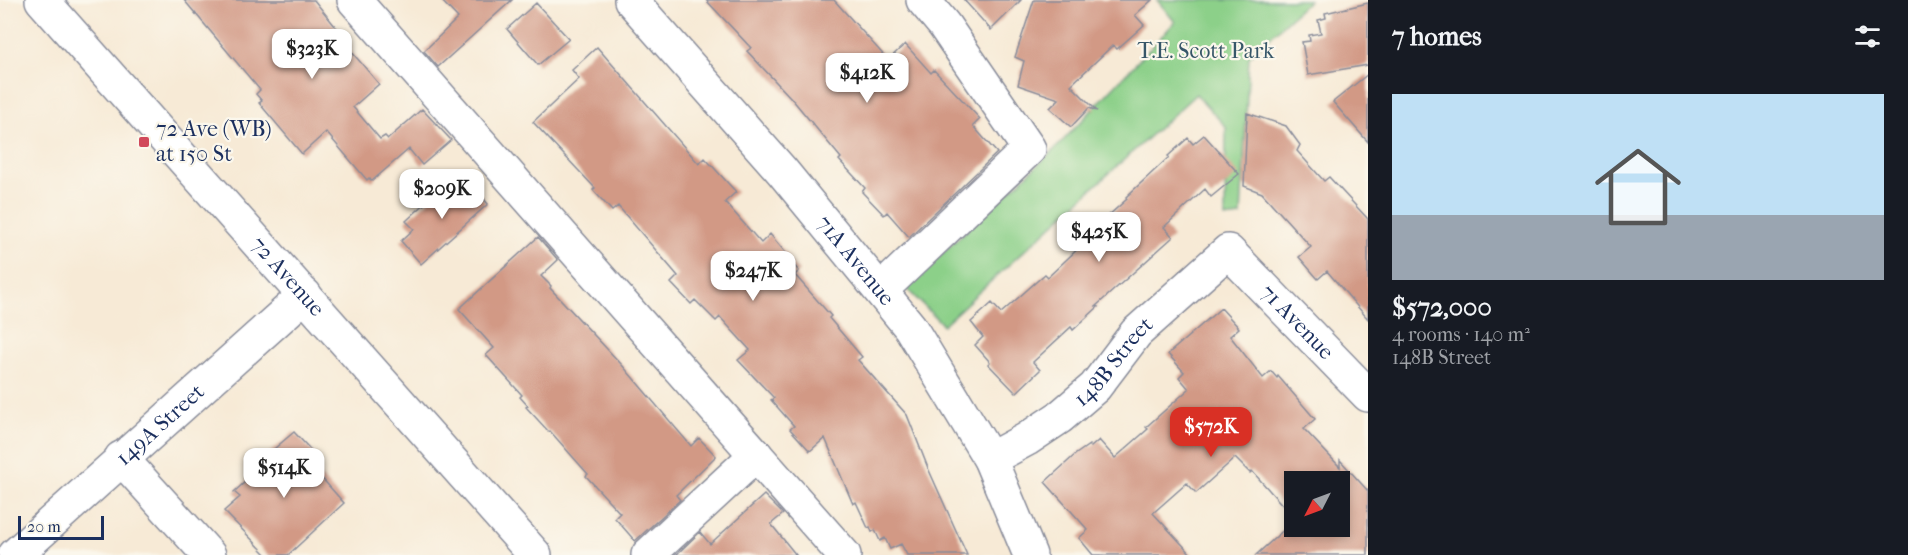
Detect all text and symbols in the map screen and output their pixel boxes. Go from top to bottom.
icon: filters [1851,20,1884,53]
text: 7 homes [1392,21,1482,52]
pin: $323K [270,29,354,80]
text: $323K [286,37,338,60]
park label: T.E. Scott Park [1138,38,1275,64]
pin: $412K [825,53,909,104]
text: $412K [840,61,894,84]
place label: 72 Ave (WB) at 150 St [156,116,272,167]
icon: home [1584,133,1692,241]
marker: 72 Ave (WB) at 150 St [137,135,151,149]
pin: $209K [400,169,484,220]
text: $209K [413,177,471,200]
street label: 71A Avenue [811,210,900,311]
pin: $425K [1057,212,1141,263]
text: $425K [1071,220,1127,243]
street label: 72 Avenue [246,231,330,322]
pin: $247K [711,251,795,302]
text: $247K [725,259,781,282]
street label: 71 Avenue [1255,279,1339,365]
text: $572,000 [1392,292,1492,323]
street label: 148B Street [1069,311,1158,412]
text: 4 rooms · 140 m² [1392,323,1530,346]
text: 148B Street [1392,346,1491,369]
street label: 149A Street [111,379,210,471]
pin: $572K [1169,407,1253,458]
text: $572K [1184,415,1238,438]
pin: $514K [242,448,326,499]
text: $514K [257,456,311,479]
north arrow [1284,471,1350,537]
map controls [1284,471,1350,537]
scale bar [18,513,104,540]
text: 20 m [27,517,61,536]

